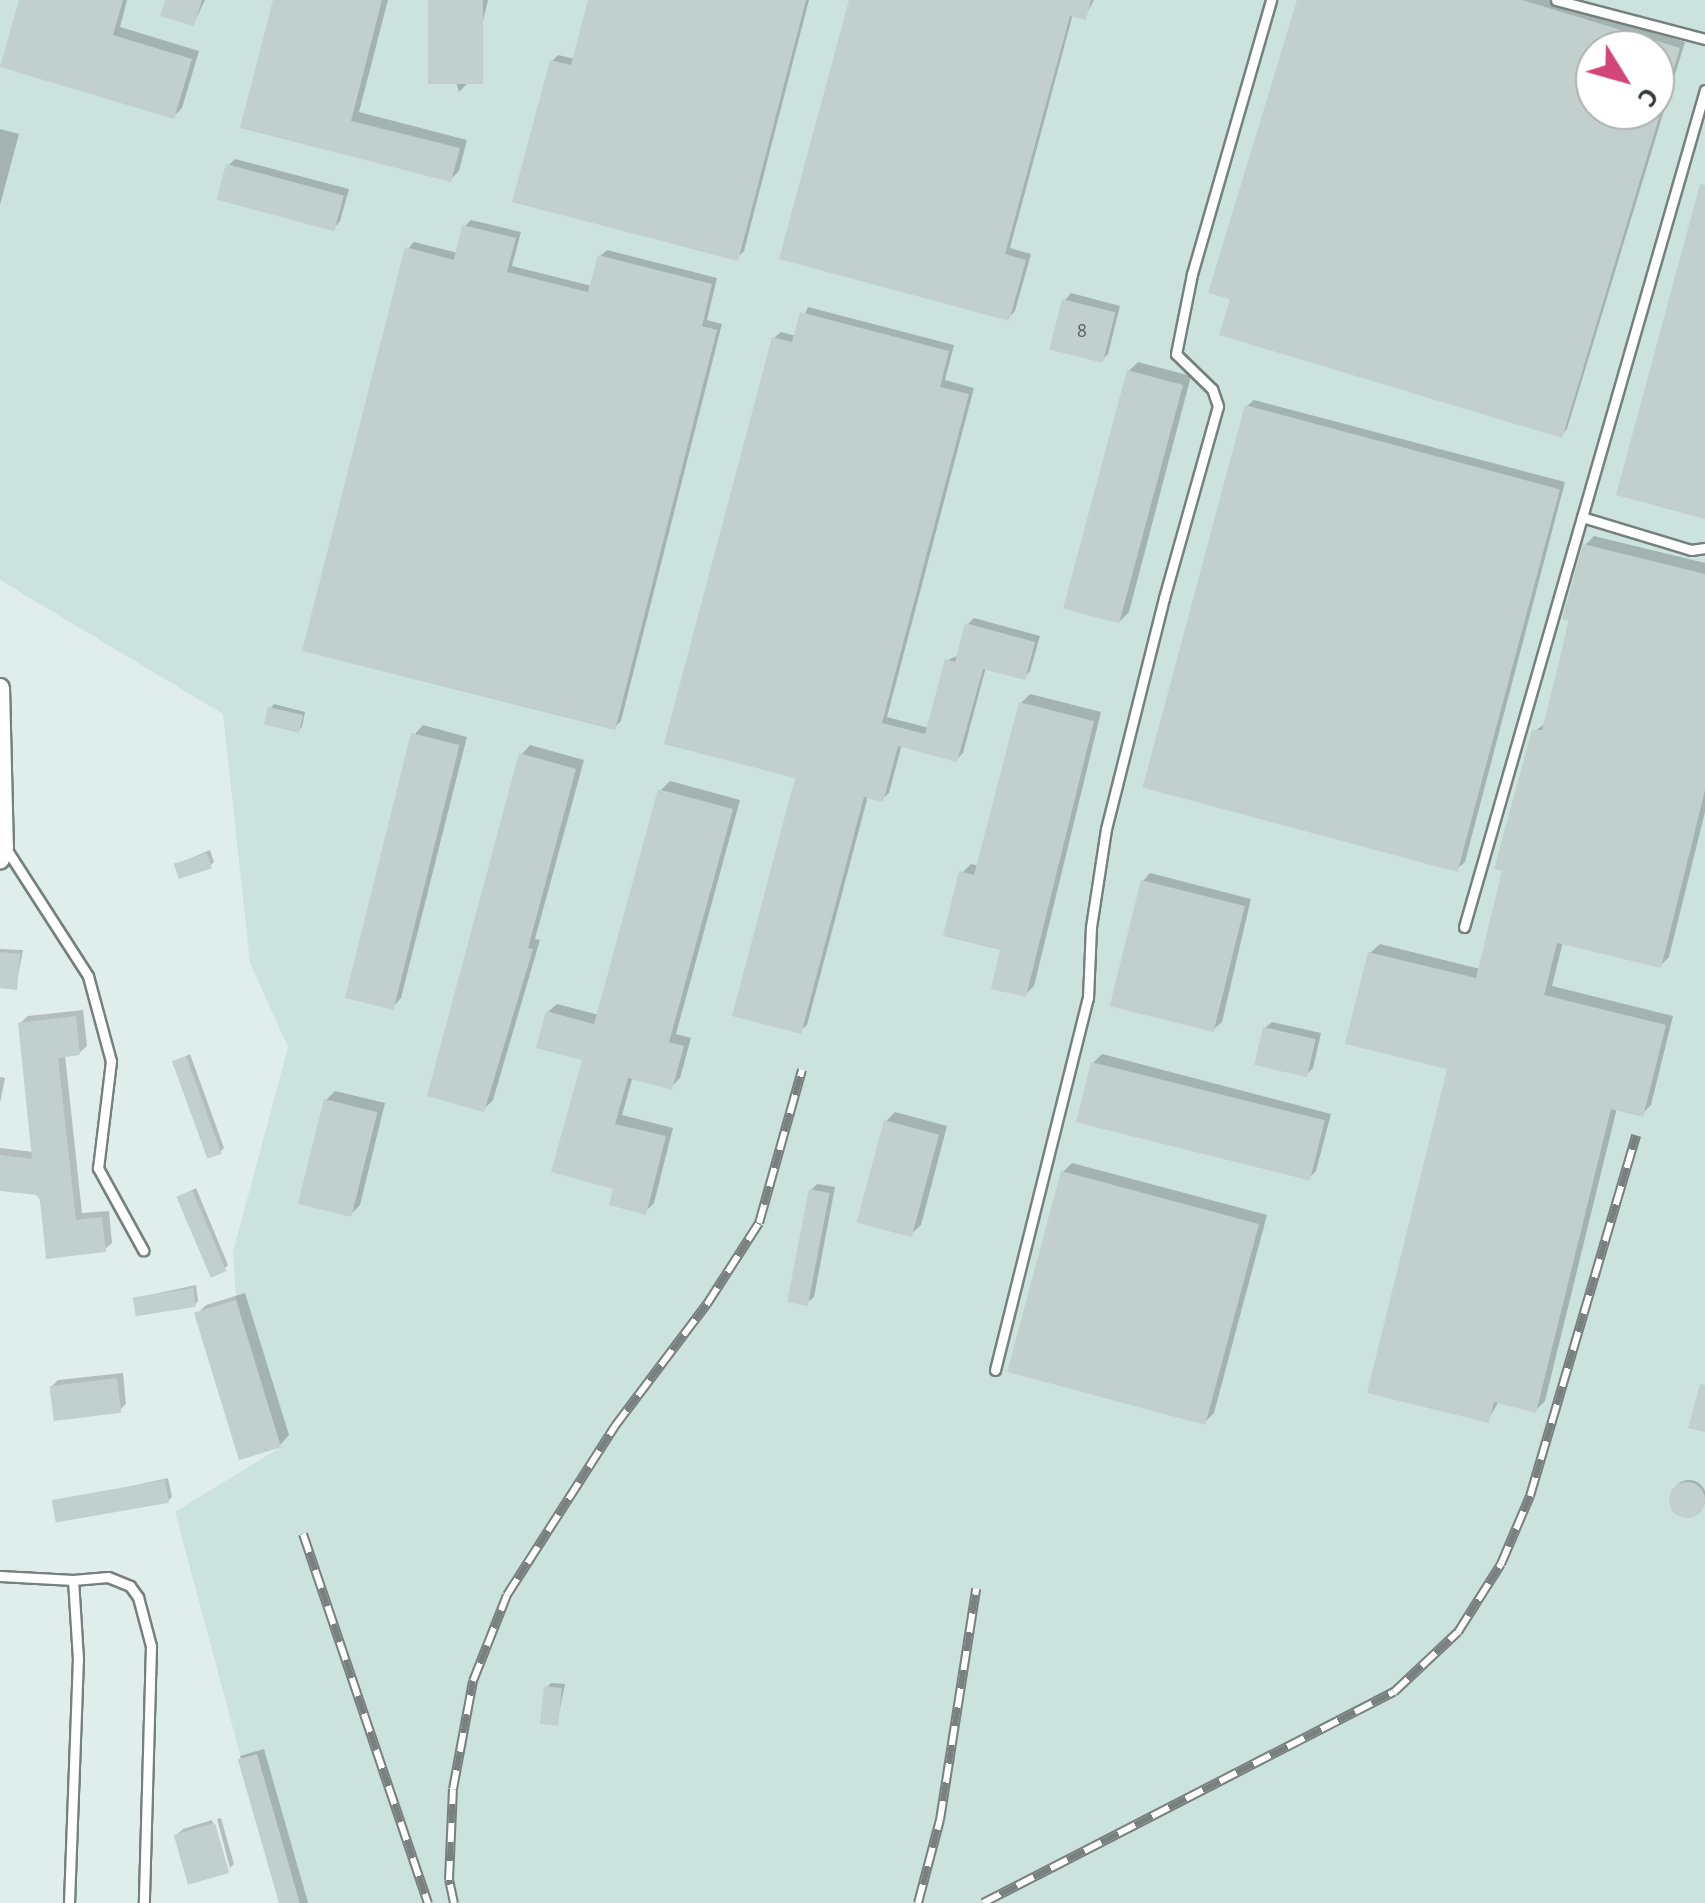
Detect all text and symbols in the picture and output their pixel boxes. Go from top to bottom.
north arrow [1575,30,1675,130]
text: С [1632,82,1663,111]
house number: 8 [1077,318,1087,344]

